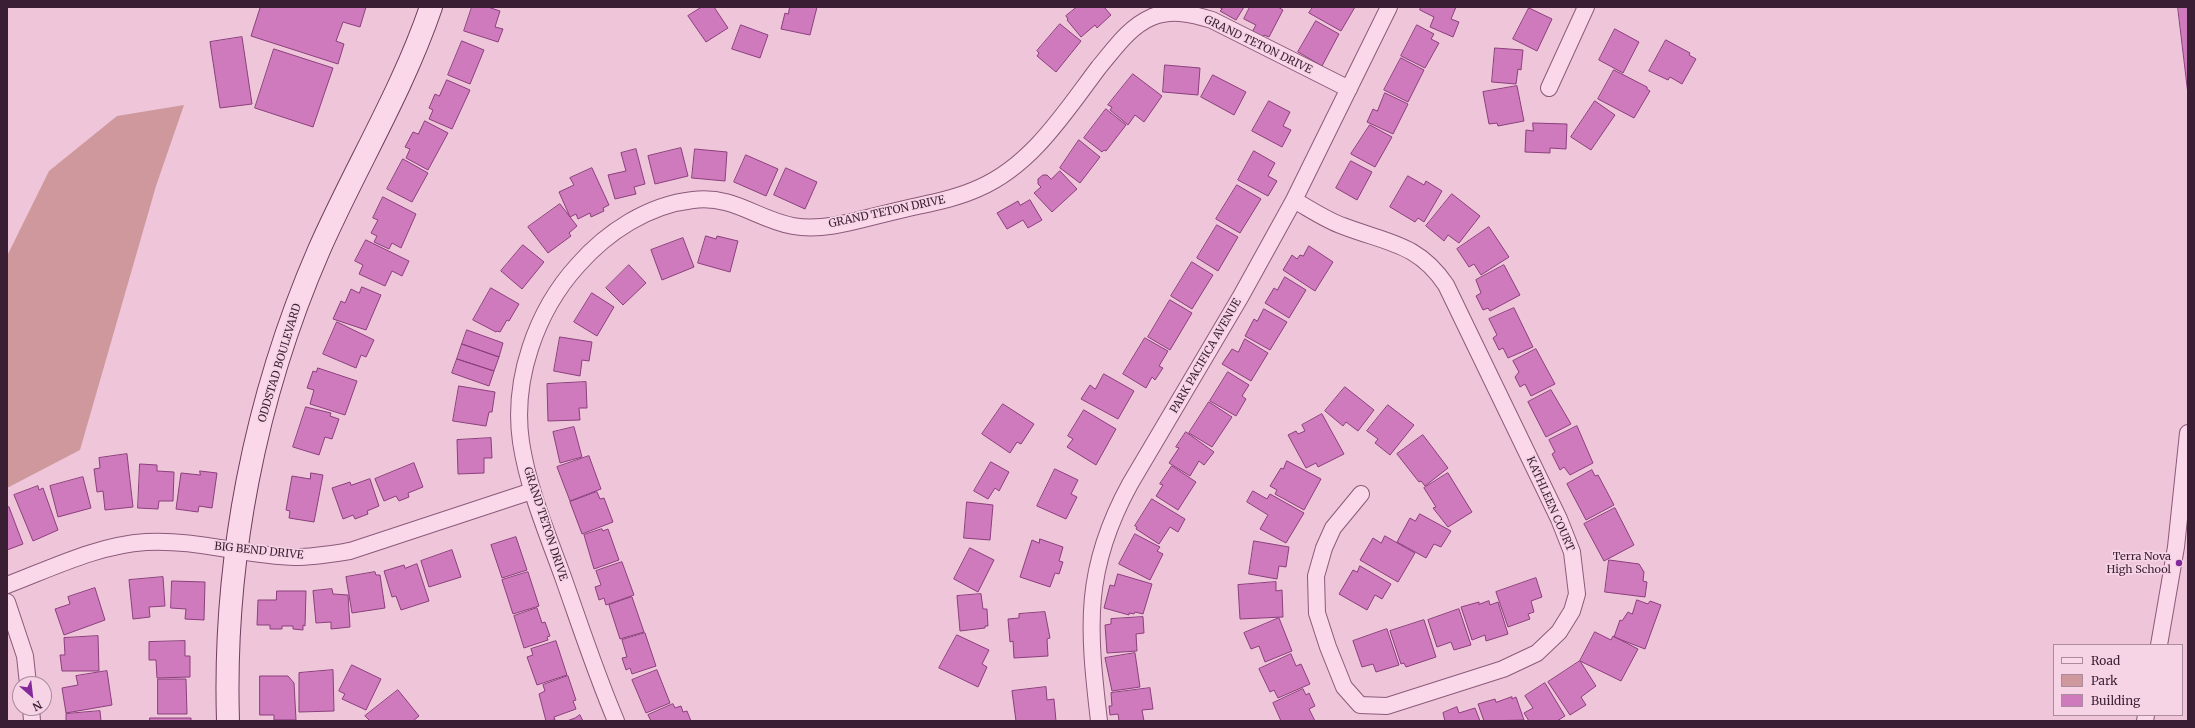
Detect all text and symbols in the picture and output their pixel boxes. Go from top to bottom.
street label: GRAND TETON DRIVE [1202,13,1314,77]
street label: GRAND TETON DRIVE [828,193,946,231]
street label: PARK PACIFICA AVENUE [1168,296,1244,416]
street label: ODDSTAD BOULEVARD [256,302,304,424]
street label: KATHLEEN COURT [1523,455,1577,553]
street label: GRAND TETON DRIVE [520,466,570,582]
street label: BIG BEND DRIVE [214,540,304,562]
place label: Terra Nova High School [2107,550,2171,576]
marker: Terra Nova High School [2174,558,2184,568]
legend [2053,644,2183,716]
text: Road [2091,653,2120,668]
text: Park [2091,673,2118,688]
north arrow [12,676,52,716]
text: Building [2091,693,2140,708]
text: N [30,697,44,714]

